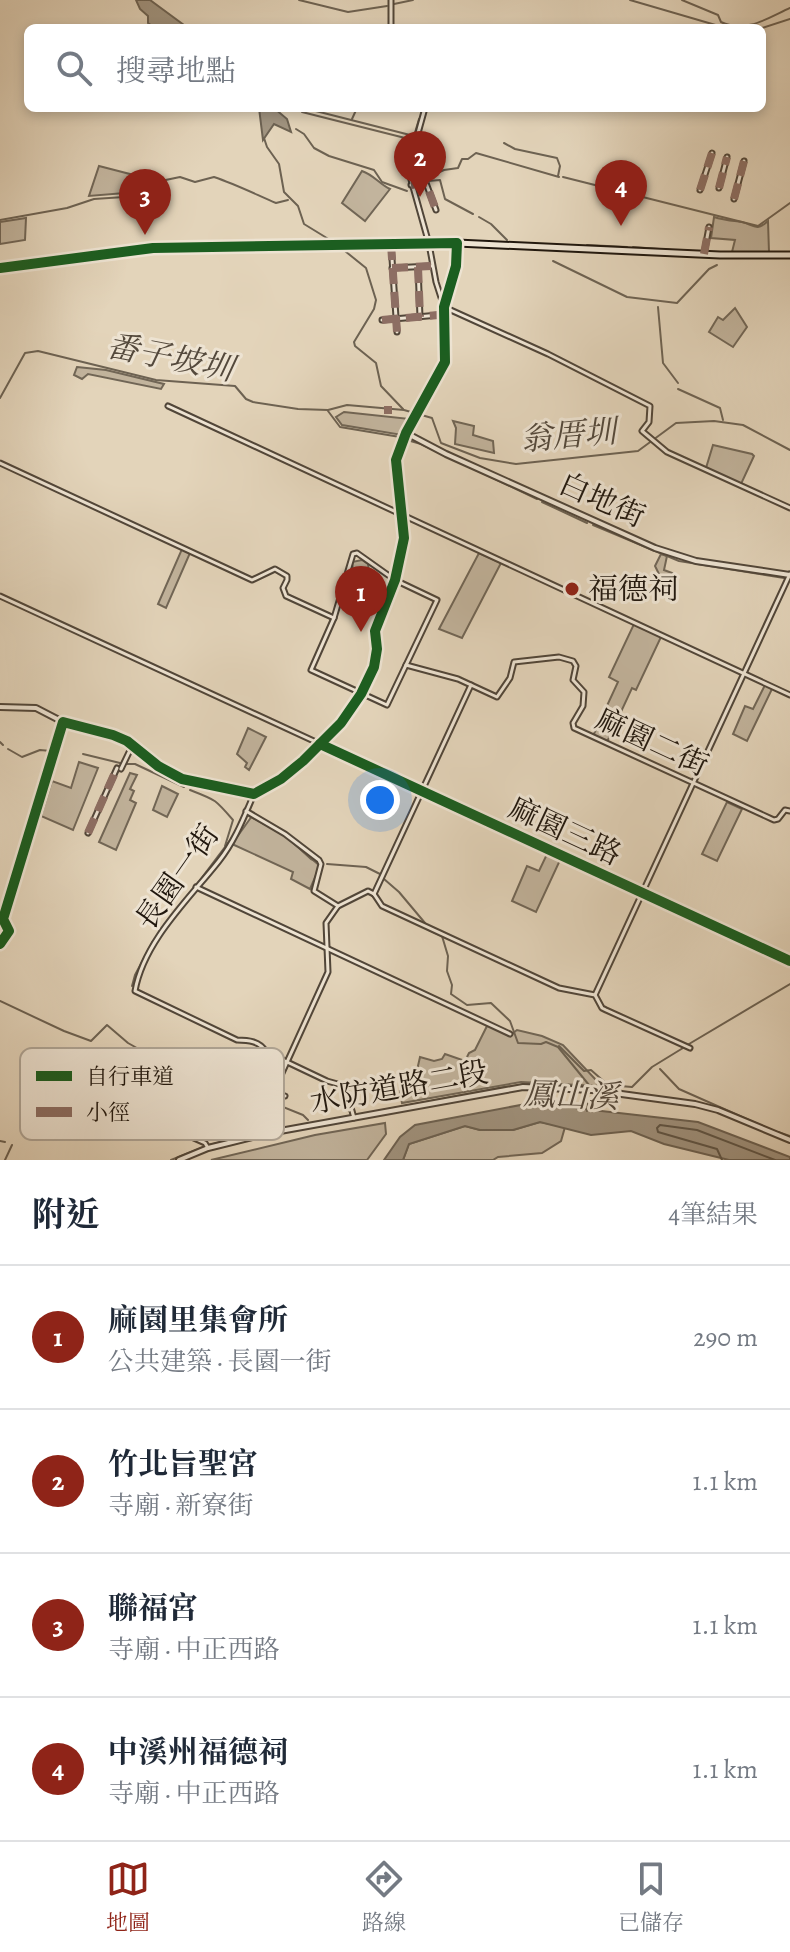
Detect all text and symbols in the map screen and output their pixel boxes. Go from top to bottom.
search box [24,24,766,112]
icon: search [52,46,96,90]
text: 搜尋地點 [116,51,236,91]
pin: 2 [394,131,446,197]
pin: 4 [595,160,647,226]
pin: 3 [119,169,171,235]
water label: 番子坡圳 [103,323,242,392]
water label: 翁厝圳 [518,408,623,461]
street label: 白地街 [553,463,651,537]
pin: 1 [335,566,387,632]
place label: 福德祠 [588,569,678,609]
marker: 福德祠 [563,580,581,598]
street label: 麻園二街 [589,699,715,785]
your location [360,780,400,820]
street label: 麻園三路 [502,788,628,874]
street label: 長園一街 [126,816,228,938]
legend [20,1048,284,1140]
street label: 水防道路二段 [307,1052,491,1122]
text: 自行車道 [86,1062,174,1092]
water label: 鳳山溪 [522,1071,623,1119]
text: 小徑 [86,1098,130,1128]
text: 附近 [32,1191,100,1238]
text: 4筆結果 [668,1197,758,1232]
text: 麻園里集會所 [108,1300,288,1340]
text: 1 [53,1320,63,1355]
text: 290 m [693,1320,758,1355]
text: 公共建築 · 長園一街 [108,1344,331,1379]
text: 竹北旨聖宮 [108,1444,258,1484]
text: 2 [52,1464,64,1499]
text: 1.1 km [693,1464,758,1499]
text: 寺廟 · 新寮街 [108,1488,253,1523]
text: 聯福宮 [108,1588,198,1628]
text: 3 [52,1608,64,1643]
text: 1.1 km [693,1608,758,1643]
text: 寺廟 · 中正西路 [108,1632,279,1667]
text: 中溪州福德祠 [108,1732,288,1772]
text: 4 [52,1752,64,1787]
text: 1.1 km [693,1752,758,1787]
text: 寺廟 · 中正西路 [108,1776,279,1811]
tab: 地圖 [106,1857,150,1938]
tab: 路線 [362,1857,406,1938]
tab: 已儲存 [618,1857,684,1938]

